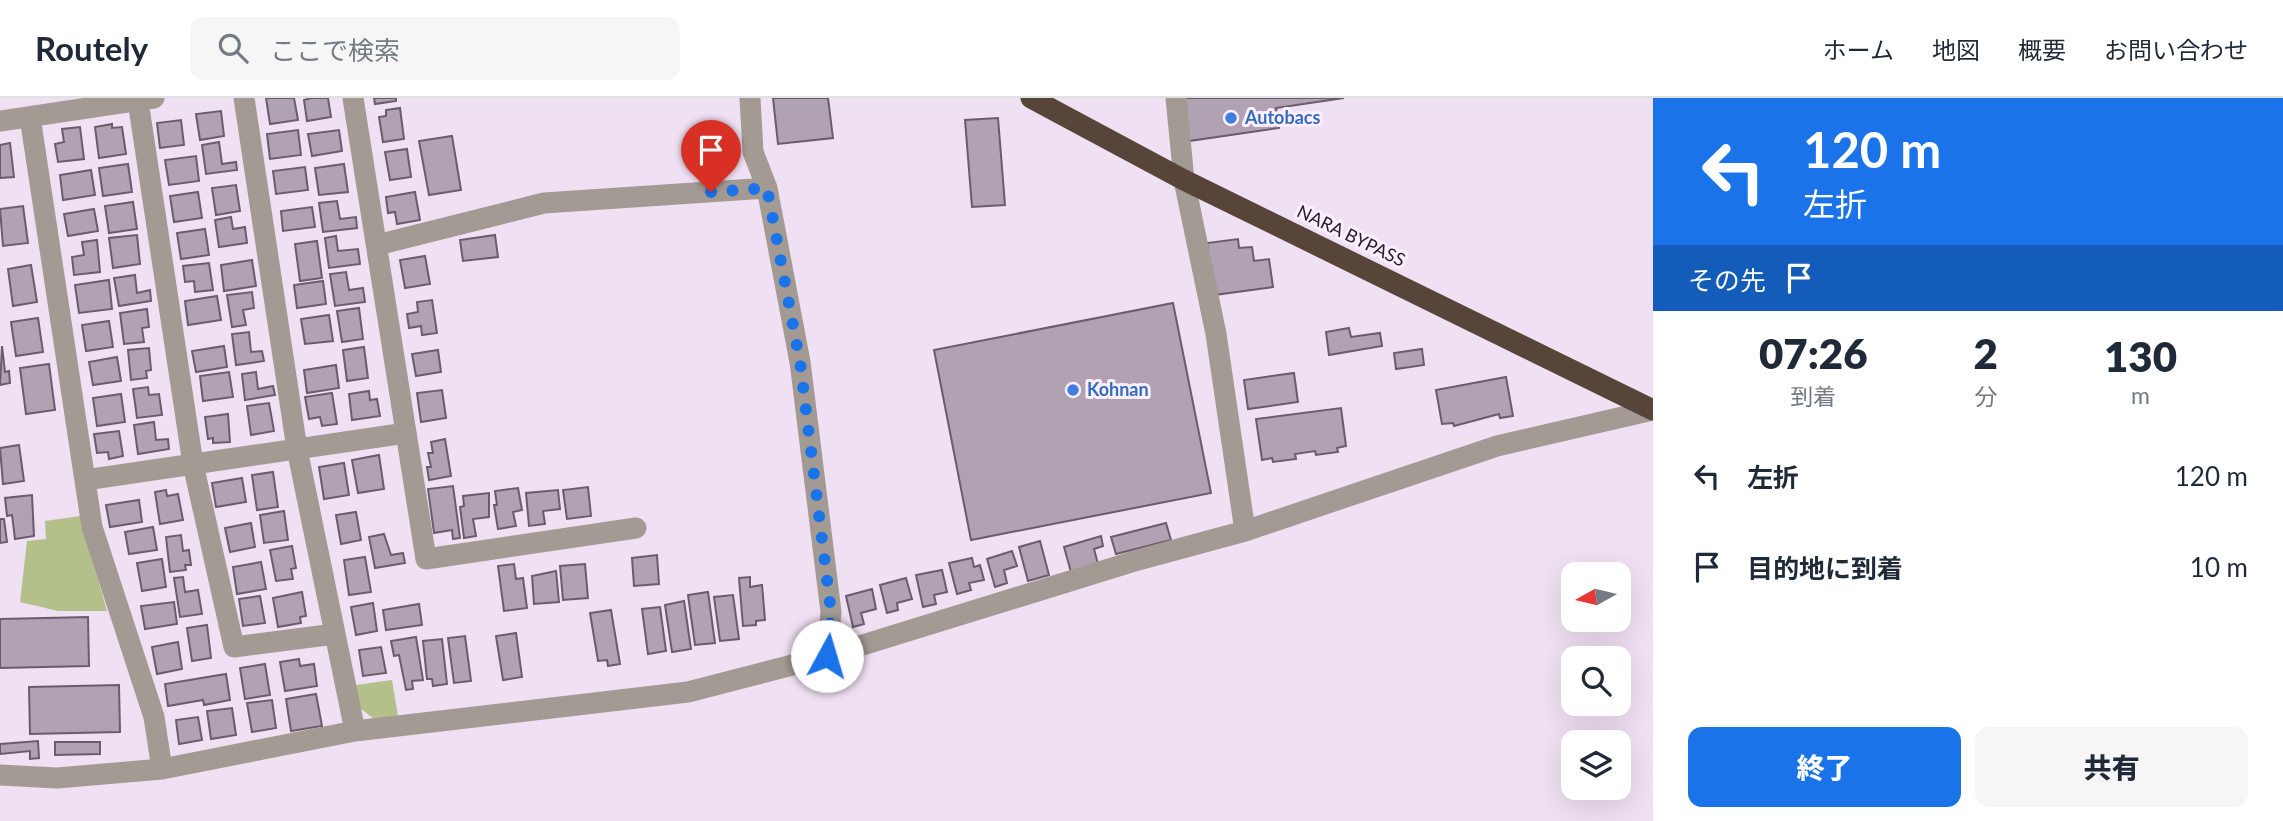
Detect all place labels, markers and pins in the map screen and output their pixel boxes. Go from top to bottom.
place label: Autobacs [1244,106,1320,128]
marker: Autobacs [1223,110,1239,126]
pin [681,120,741,192]
place label: Kohnan [1087,378,1149,400]
marker: Kohnan [1065,382,1081,398]

